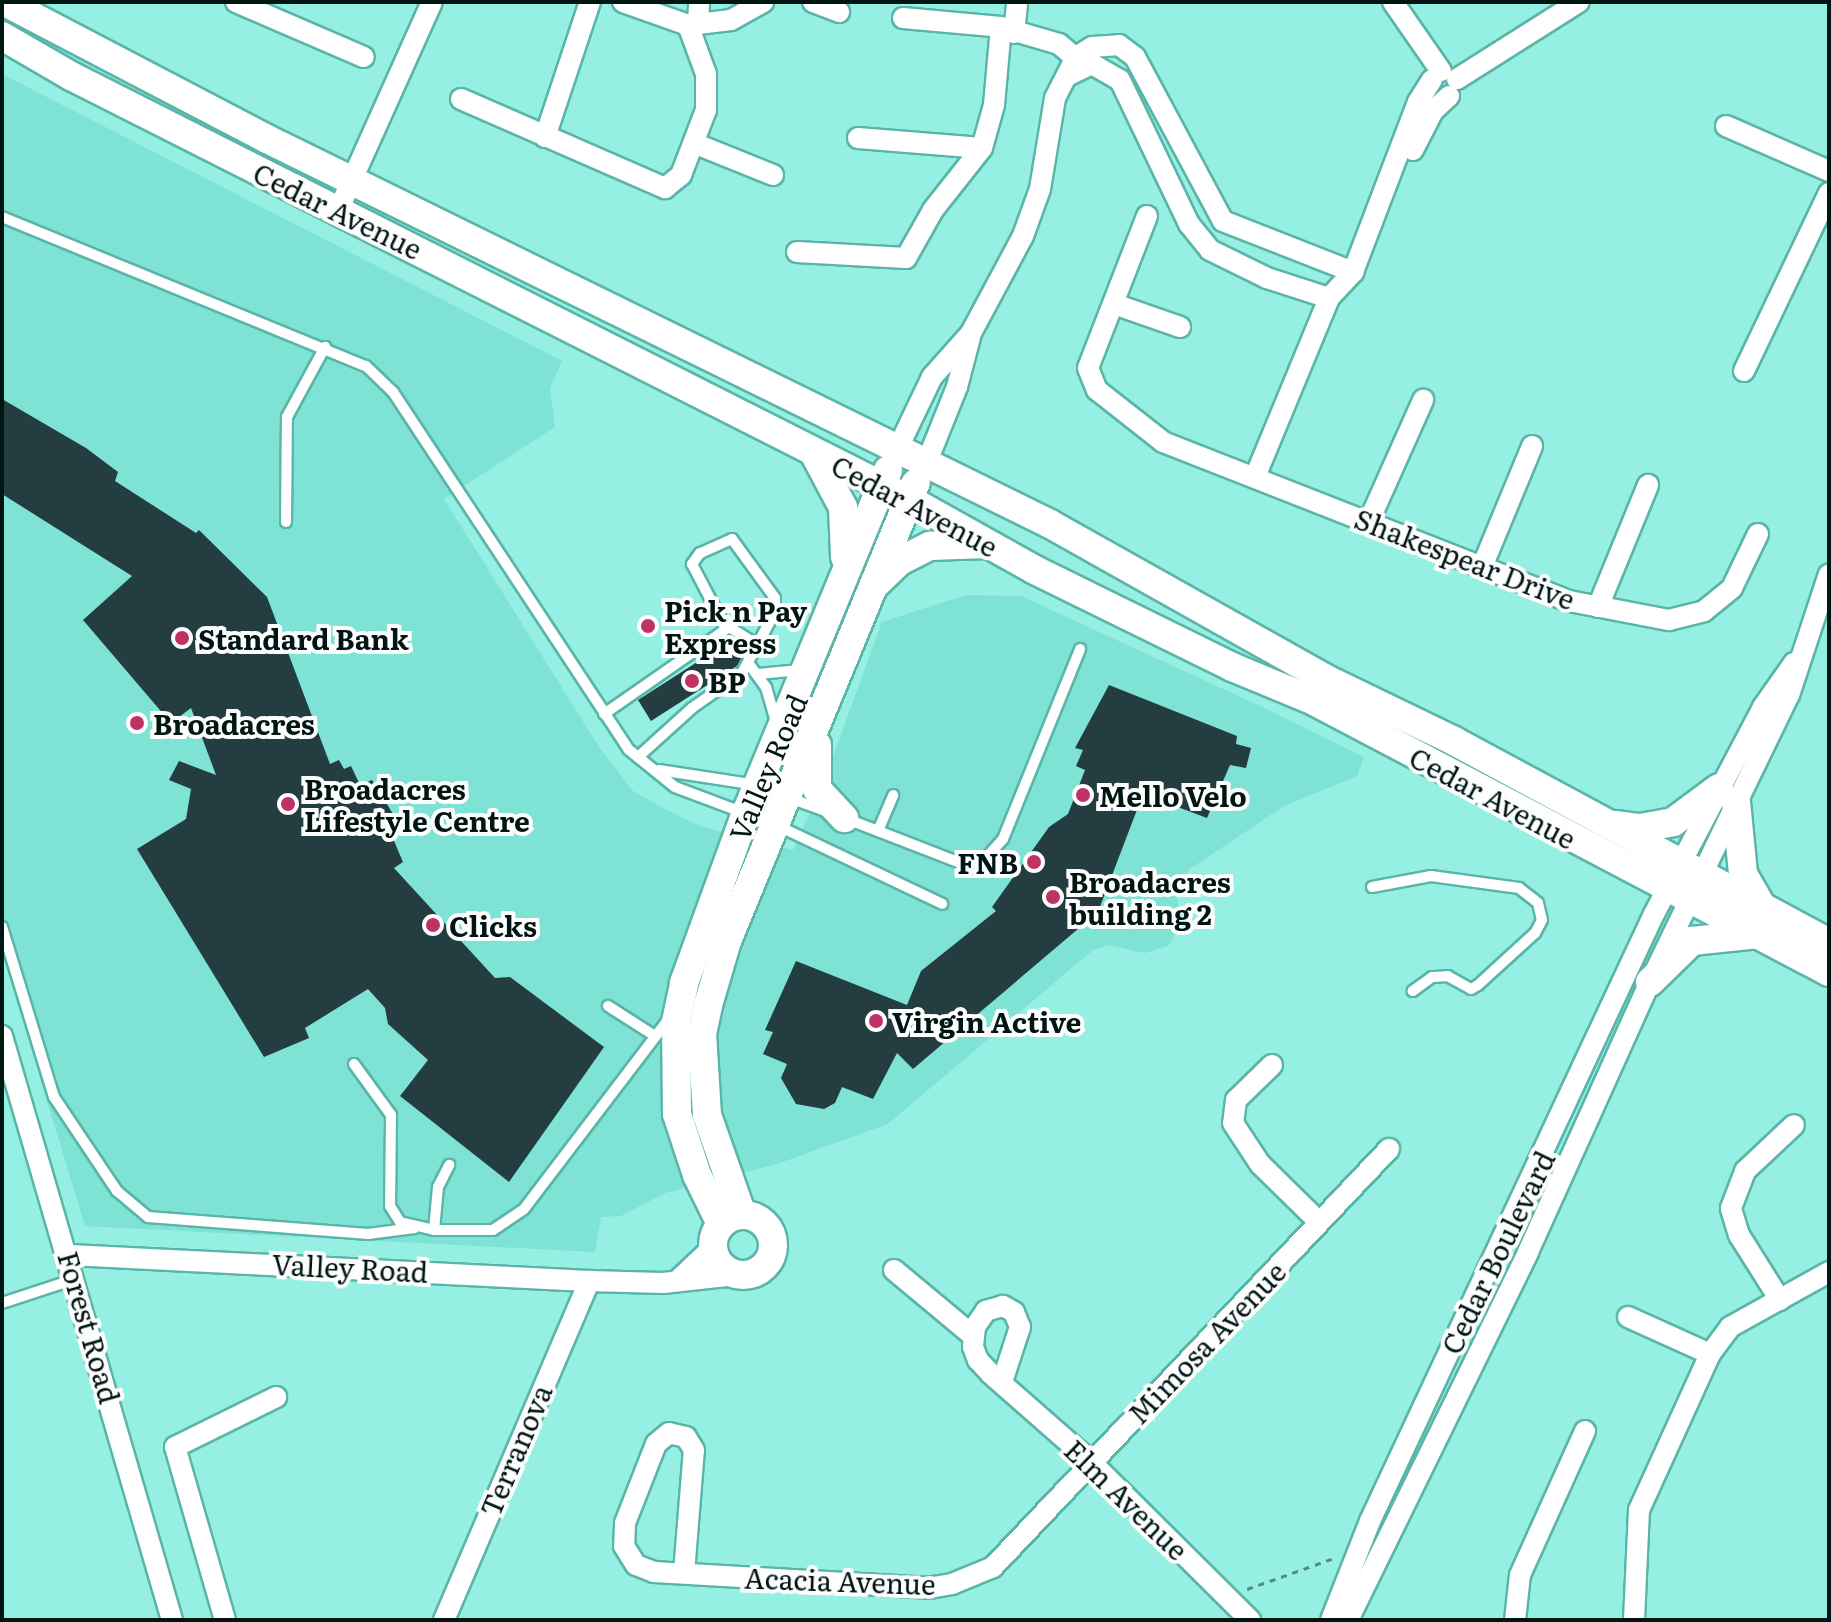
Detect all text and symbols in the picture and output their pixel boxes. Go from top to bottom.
street label: Cedar Avenue [248,155,428,265]
street label: Cedar Avenue [826,447,1004,563]
street label: Shakespear Drive [1350,501,1580,615]
place label: Pick n Pay Express [664,593,807,659]
marker: Pick n Pay Express [639,617,657,635]
place label: Standard Bank [198,621,409,655]
marker: Standard Bank [173,629,191,647]
place label: BP [708,664,746,698]
marker: BP [683,672,701,690]
street label: Valley Road [721,689,813,845]
place label: Broadacres [153,706,315,740]
marker: Broadacres [128,714,146,732]
street label: Cedar Avenue [1404,739,1582,855]
place label: Broadacres Lifestyle Centre [304,771,530,837]
place label: Mello Velo [1099,778,1247,812]
marker: Mello Velo [1074,786,1092,804]
marker: Broadacres Lifestyle Centre [279,795,297,813]
place label: FNB [957,845,1018,879]
marker: FNB [1025,853,1043,871]
place label: Broadacres building 2 [1069,864,1231,930]
marker: Broadacres building 2 [1044,888,1062,906]
place label: Clicks [449,908,537,942]
marker: Clicks [424,916,442,934]
place label: Virgin Active [892,1004,1081,1038]
marker: Virgin Active [867,1012,885,1030]
street label: Cedar Boulevard [1433,1145,1561,1359]
street label: Valley Road [271,1246,429,1288]
street label: Forest Road [52,1247,128,1407]
street label: Mimosa Avenue [1120,1254,1292,1430]
street label: Terranova [472,1379,558,1521]
street label: Elm Avenue [1059,1432,1195,1566]
street label: Acacia Avenue [744,1560,936,1600]

